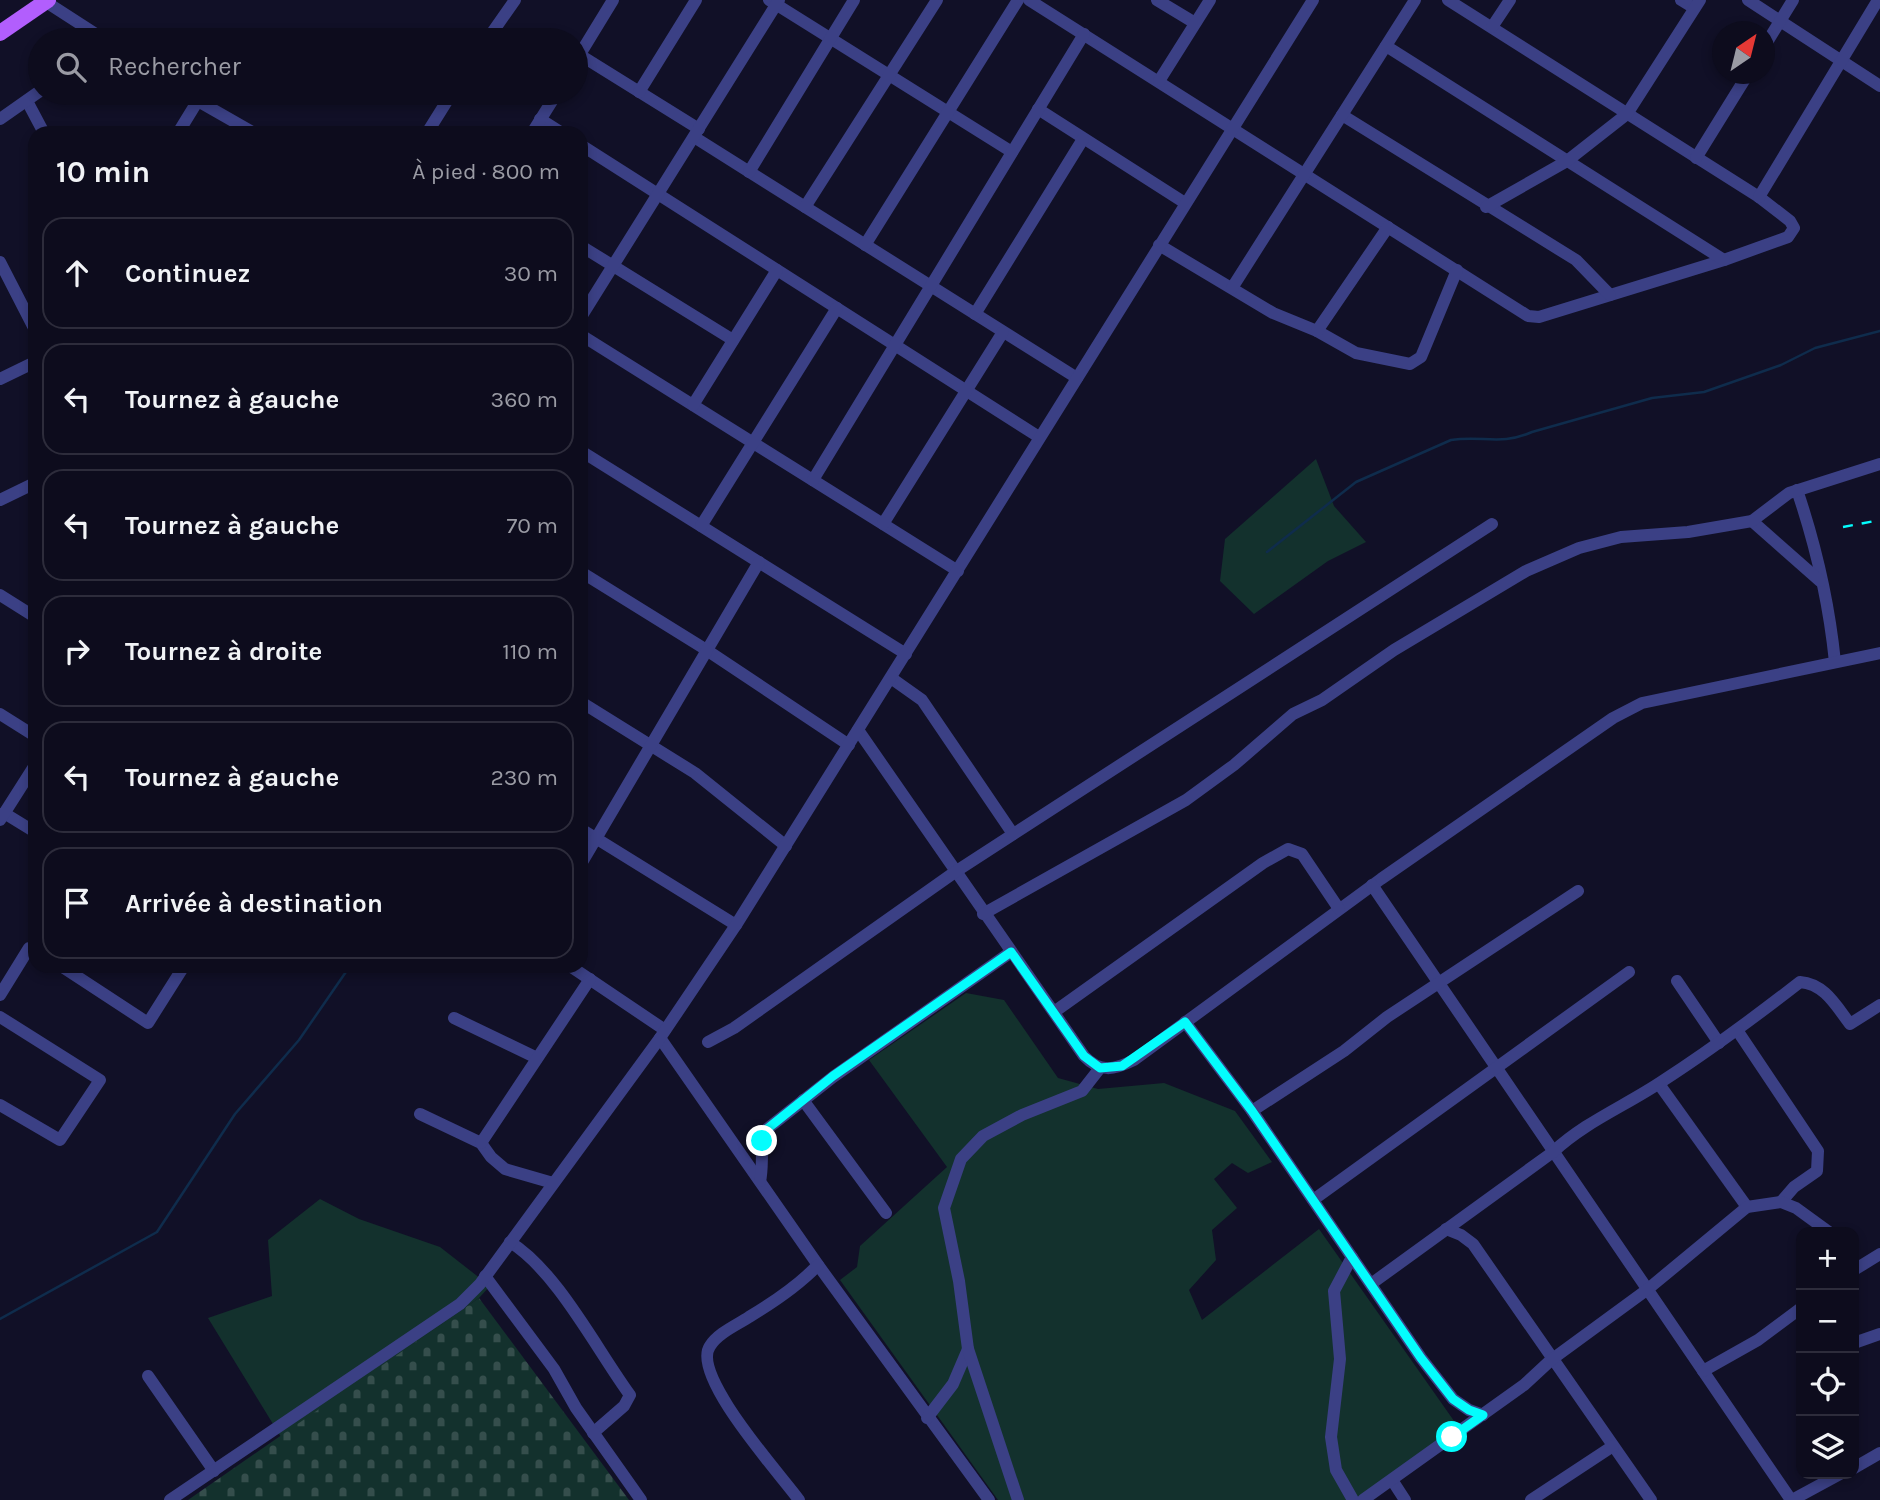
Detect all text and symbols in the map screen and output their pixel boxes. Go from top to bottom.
north arrow [1712,21,1775,84]
search box [28,28,588,105]
icon: search [52,48,90,86]
text: Rechercher [108,51,241,82]
text: 10 min [56,154,150,190]
text: À pied · 800 m [412,158,560,185]
icon: ahead [58,254,96,292]
text: Continuez [125,258,250,289]
text: 30 m [504,260,558,287]
icon: left [58,380,96,418]
text: Tournez à gauche [125,384,339,415]
text: 360 m [491,386,558,413]
icon: left [58,506,96,544]
text: Tournez à gauche [125,510,339,541]
text: 70 m [507,512,558,539]
icon: right [58,632,96,670]
text: Tournez à droite [125,636,322,667]
text: 110 m [502,638,558,665]
icon: left [58,758,96,796]
text: Tournez à gauche [125,762,339,793]
text: 230 m [490,764,558,791]
icon: arrive [58,884,96,922]
text: Arrivée à destination [125,888,383,919]
route end [746,1125,777,1156]
map controls [1796,1227,1859,1479]
button: + [1796,1227,1859,1290]
button: − [1796,1290,1859,1353]
button: locate [1796,1353,1859,1416]
button: layers [1796,1416,1859,1479]
route start [1436,1421,1467,1452]

